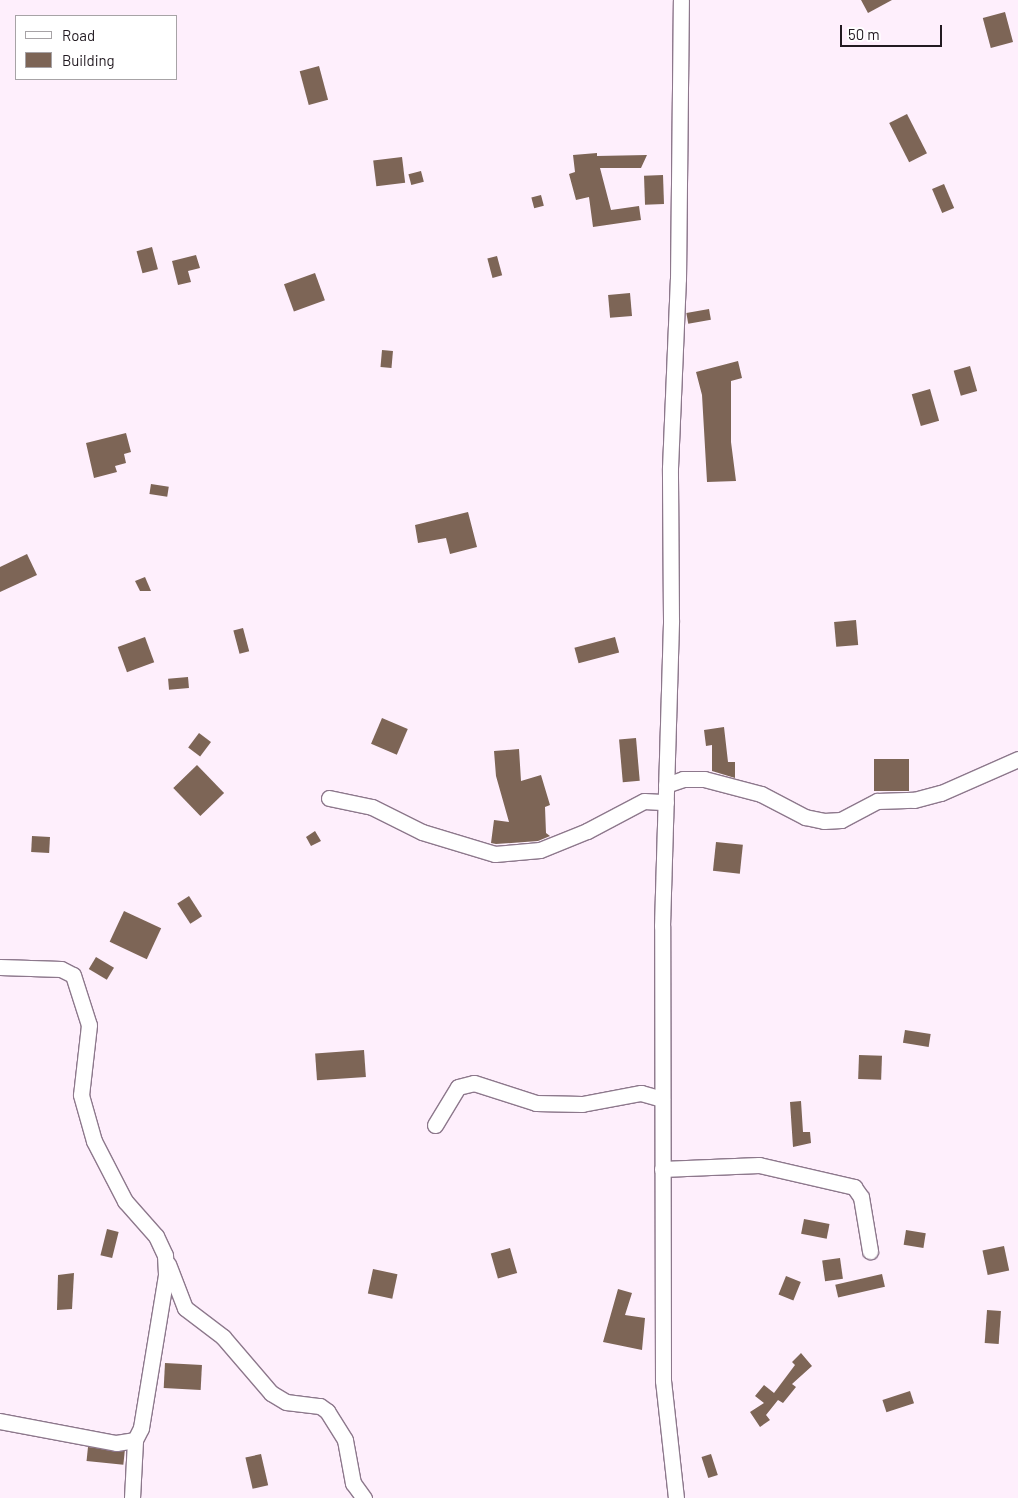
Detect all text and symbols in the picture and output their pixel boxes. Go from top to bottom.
legend [15,15,178,80]
scale bar [843,15,946,47]
text: 50 m [848,25,880,43]
text: Road [62,26,95,44]
text: Building [62,51,115,69]

